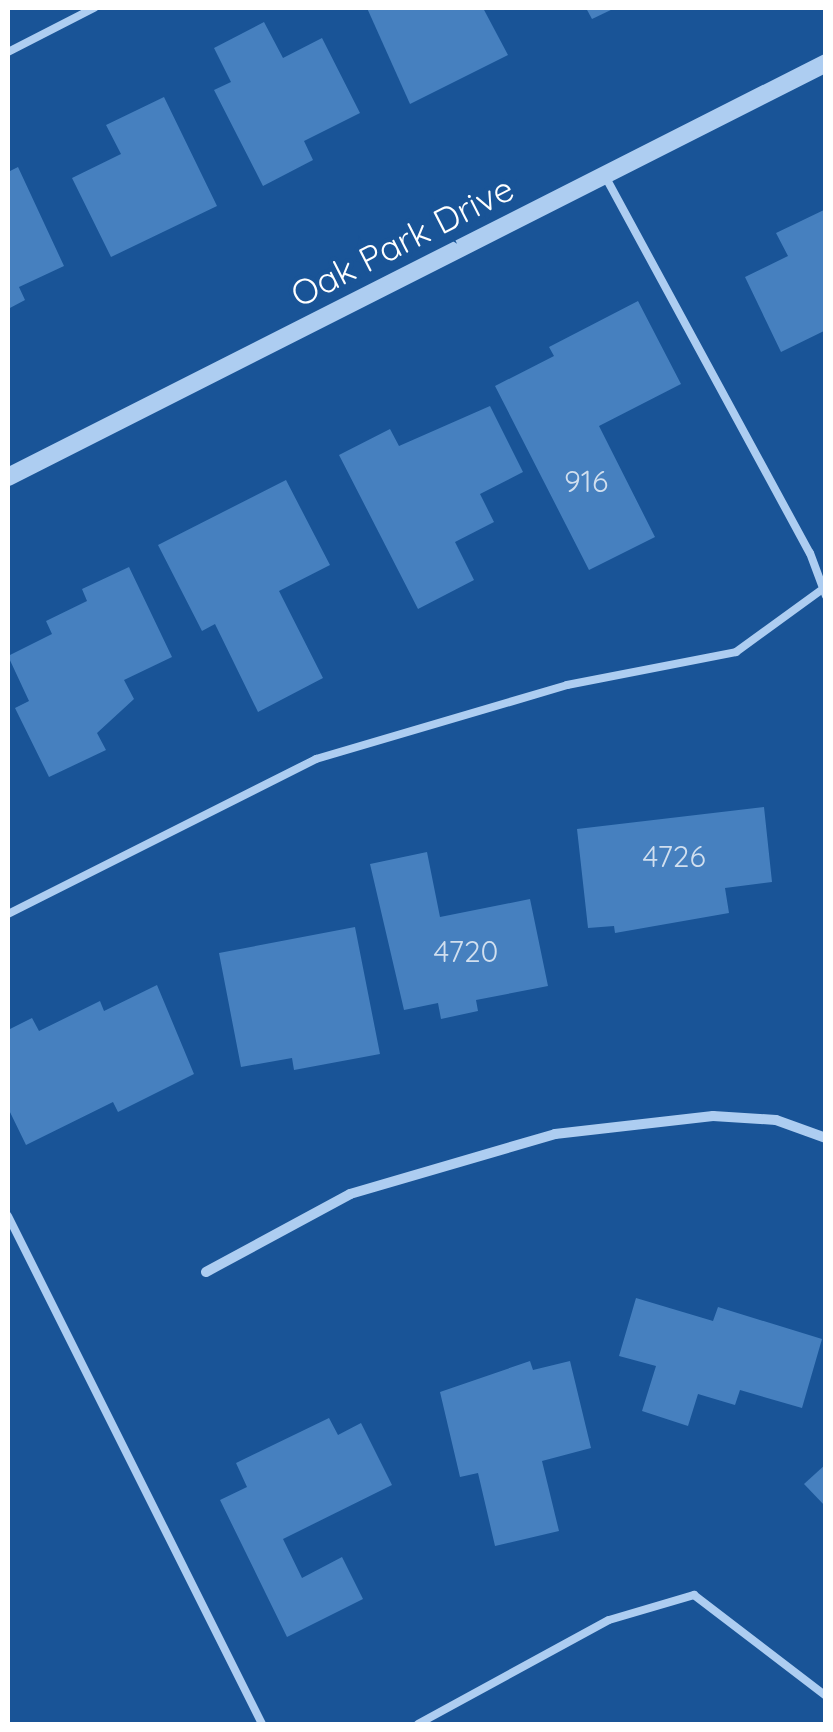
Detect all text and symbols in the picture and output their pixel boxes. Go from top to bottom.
street label: Oak Park Drive [284,167,520,315]
house number: 916 [564,463,608,499]
house number: 4726 [642,838,706,874]
house number: 4720 [434,933,498,969]

